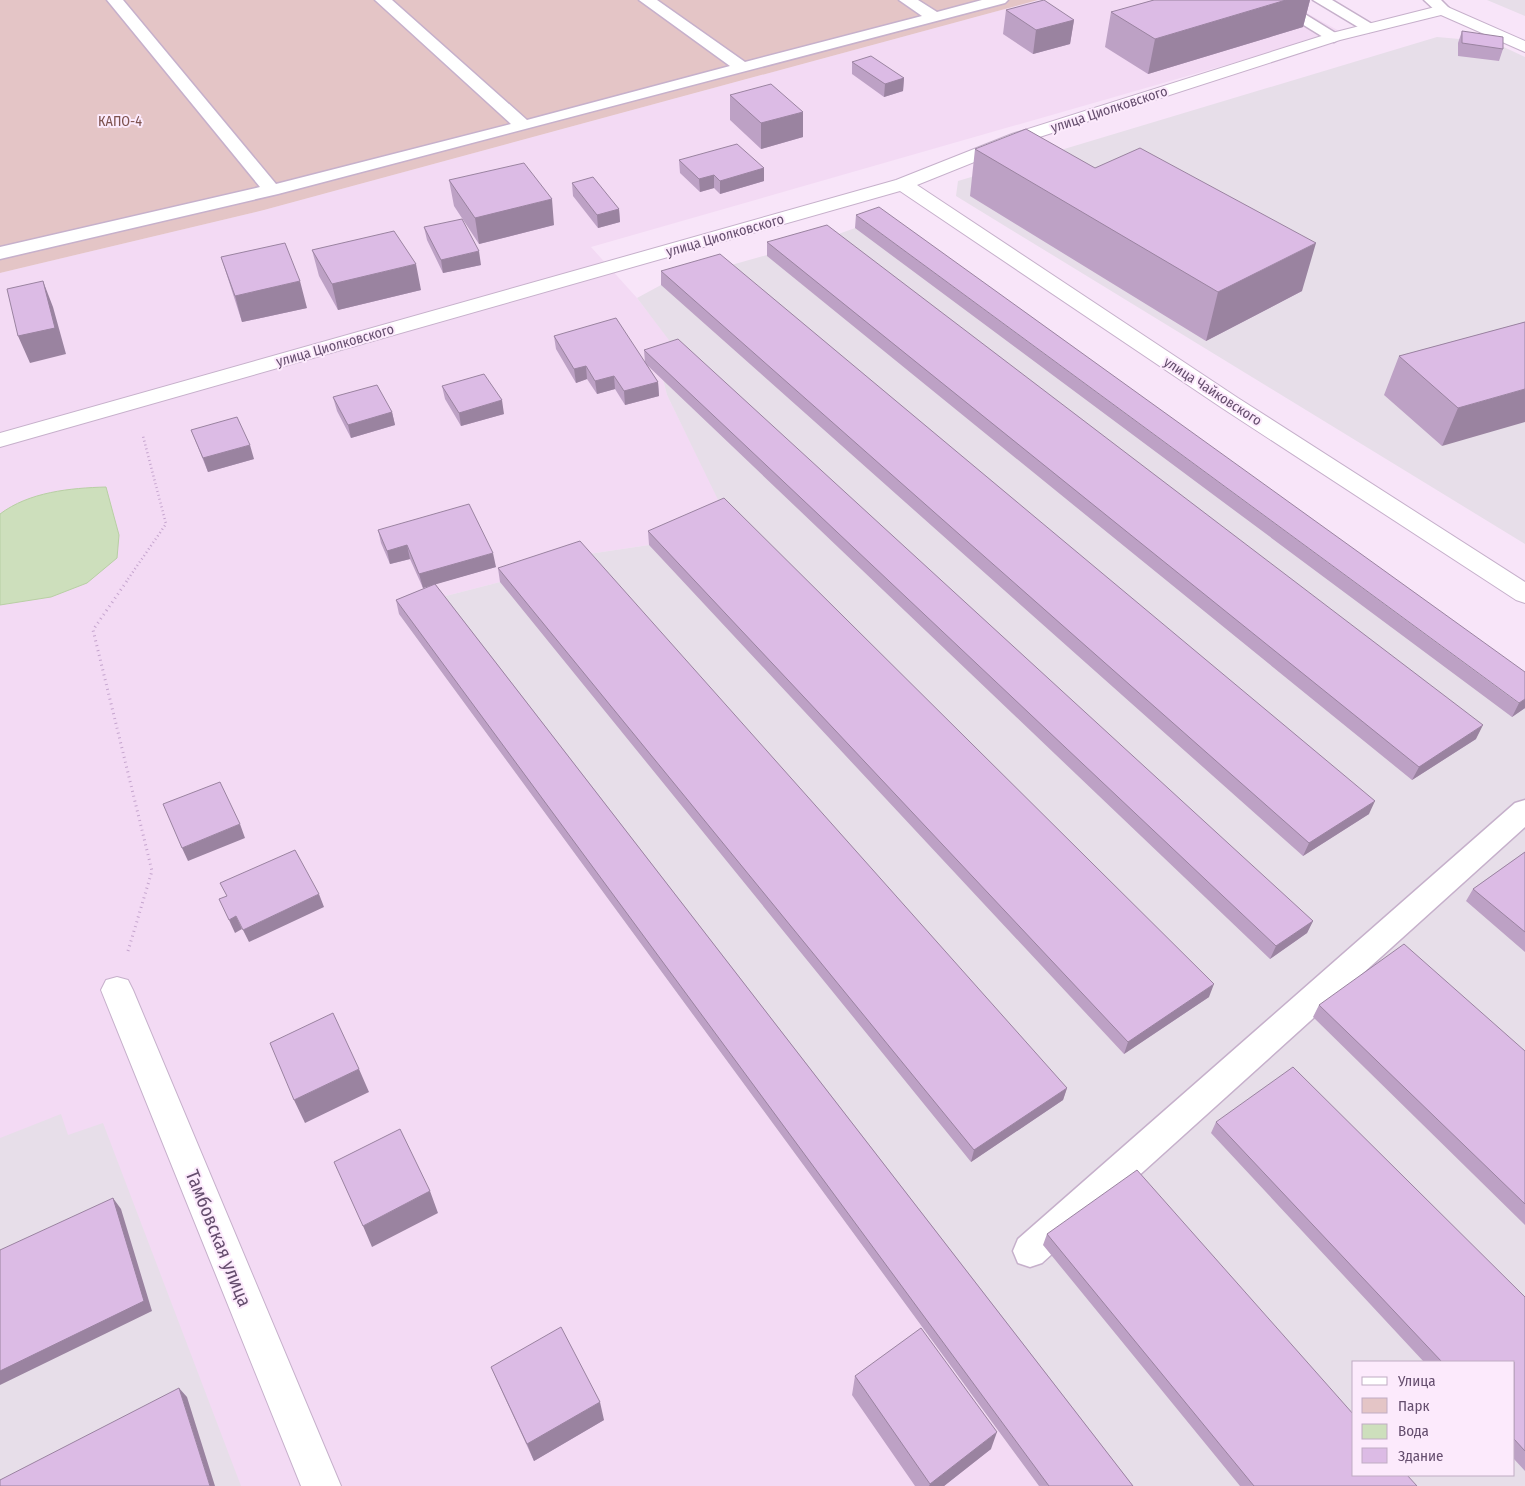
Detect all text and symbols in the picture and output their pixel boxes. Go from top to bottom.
street label: улица Циолковского [1049,83,1170,136]
park label: КАПО-4 [98,113,142,130]
street label: улица Циолковского [664,211,786,260]
street label: улица Циолковского [274,321,396,370]
street label: улица Чайковского [1161,353,1265,429]
street label: Тамбовская улица [181,1166,256,1310]
legend [1352,1361,1515,1476]
text: Улица [1397,1372,1436,1390]
text: Парк [1398,1397,1429,1415]
text: Вода [1398,1422,1429,1440]
text: Здание [1398,1447,1444,1465]

